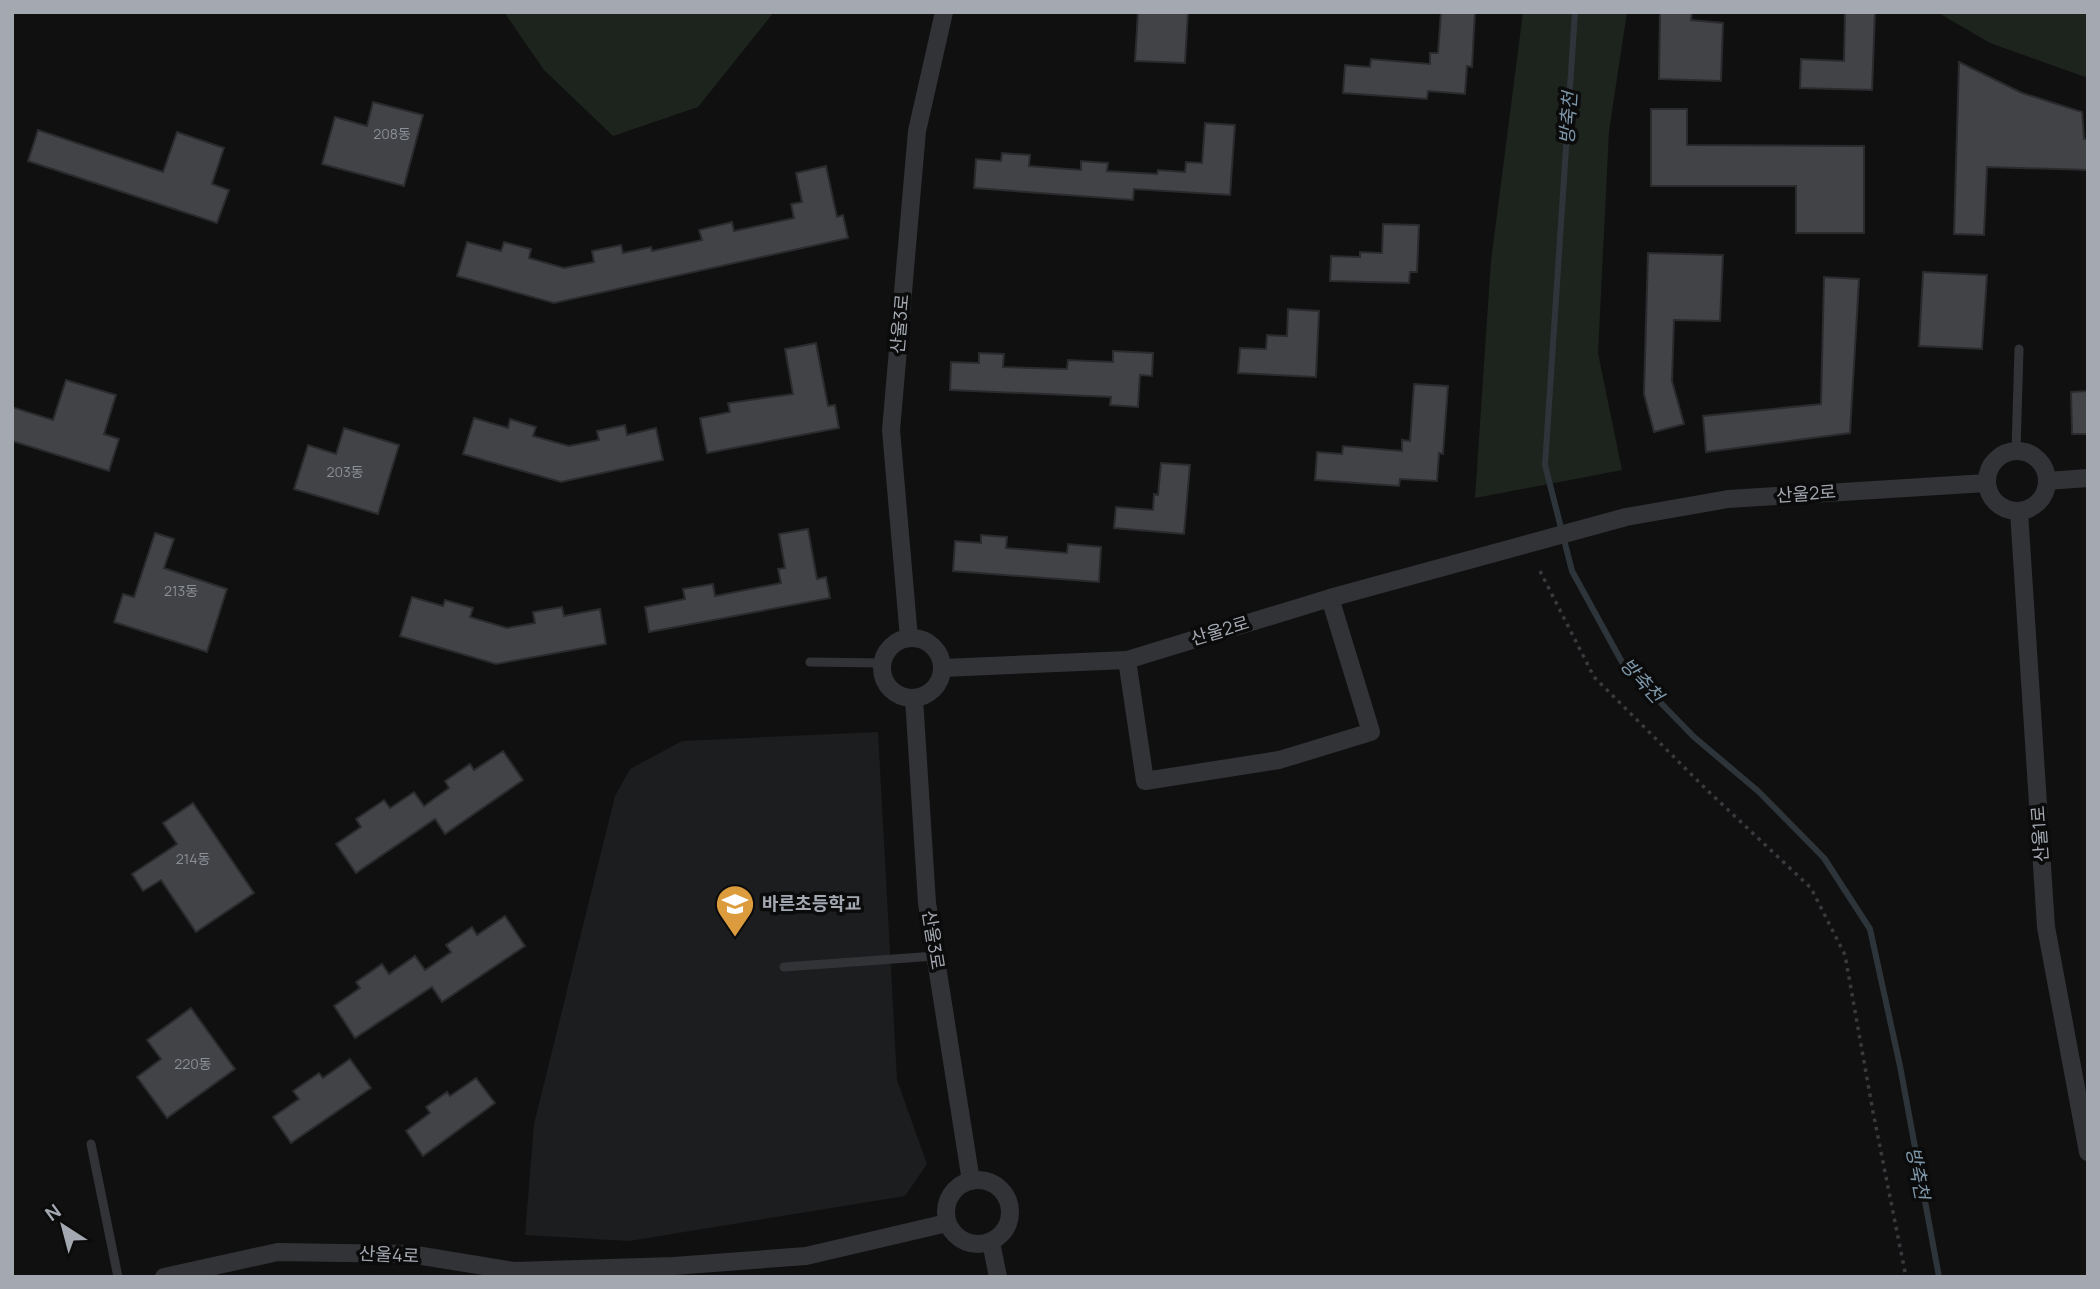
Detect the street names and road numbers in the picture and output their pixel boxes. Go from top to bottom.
street label: 산울3로 [884,293,914,355]
street label: 산울2로 [1775,479,1837,507]
street label: 산울2로 [1188,610,1252,650]
street label: 산울1로 [2025,805,2053,863]
street label: 산울3로 [917,909,951,971]
street label: 산울4로 [358,1240,420,1268]

